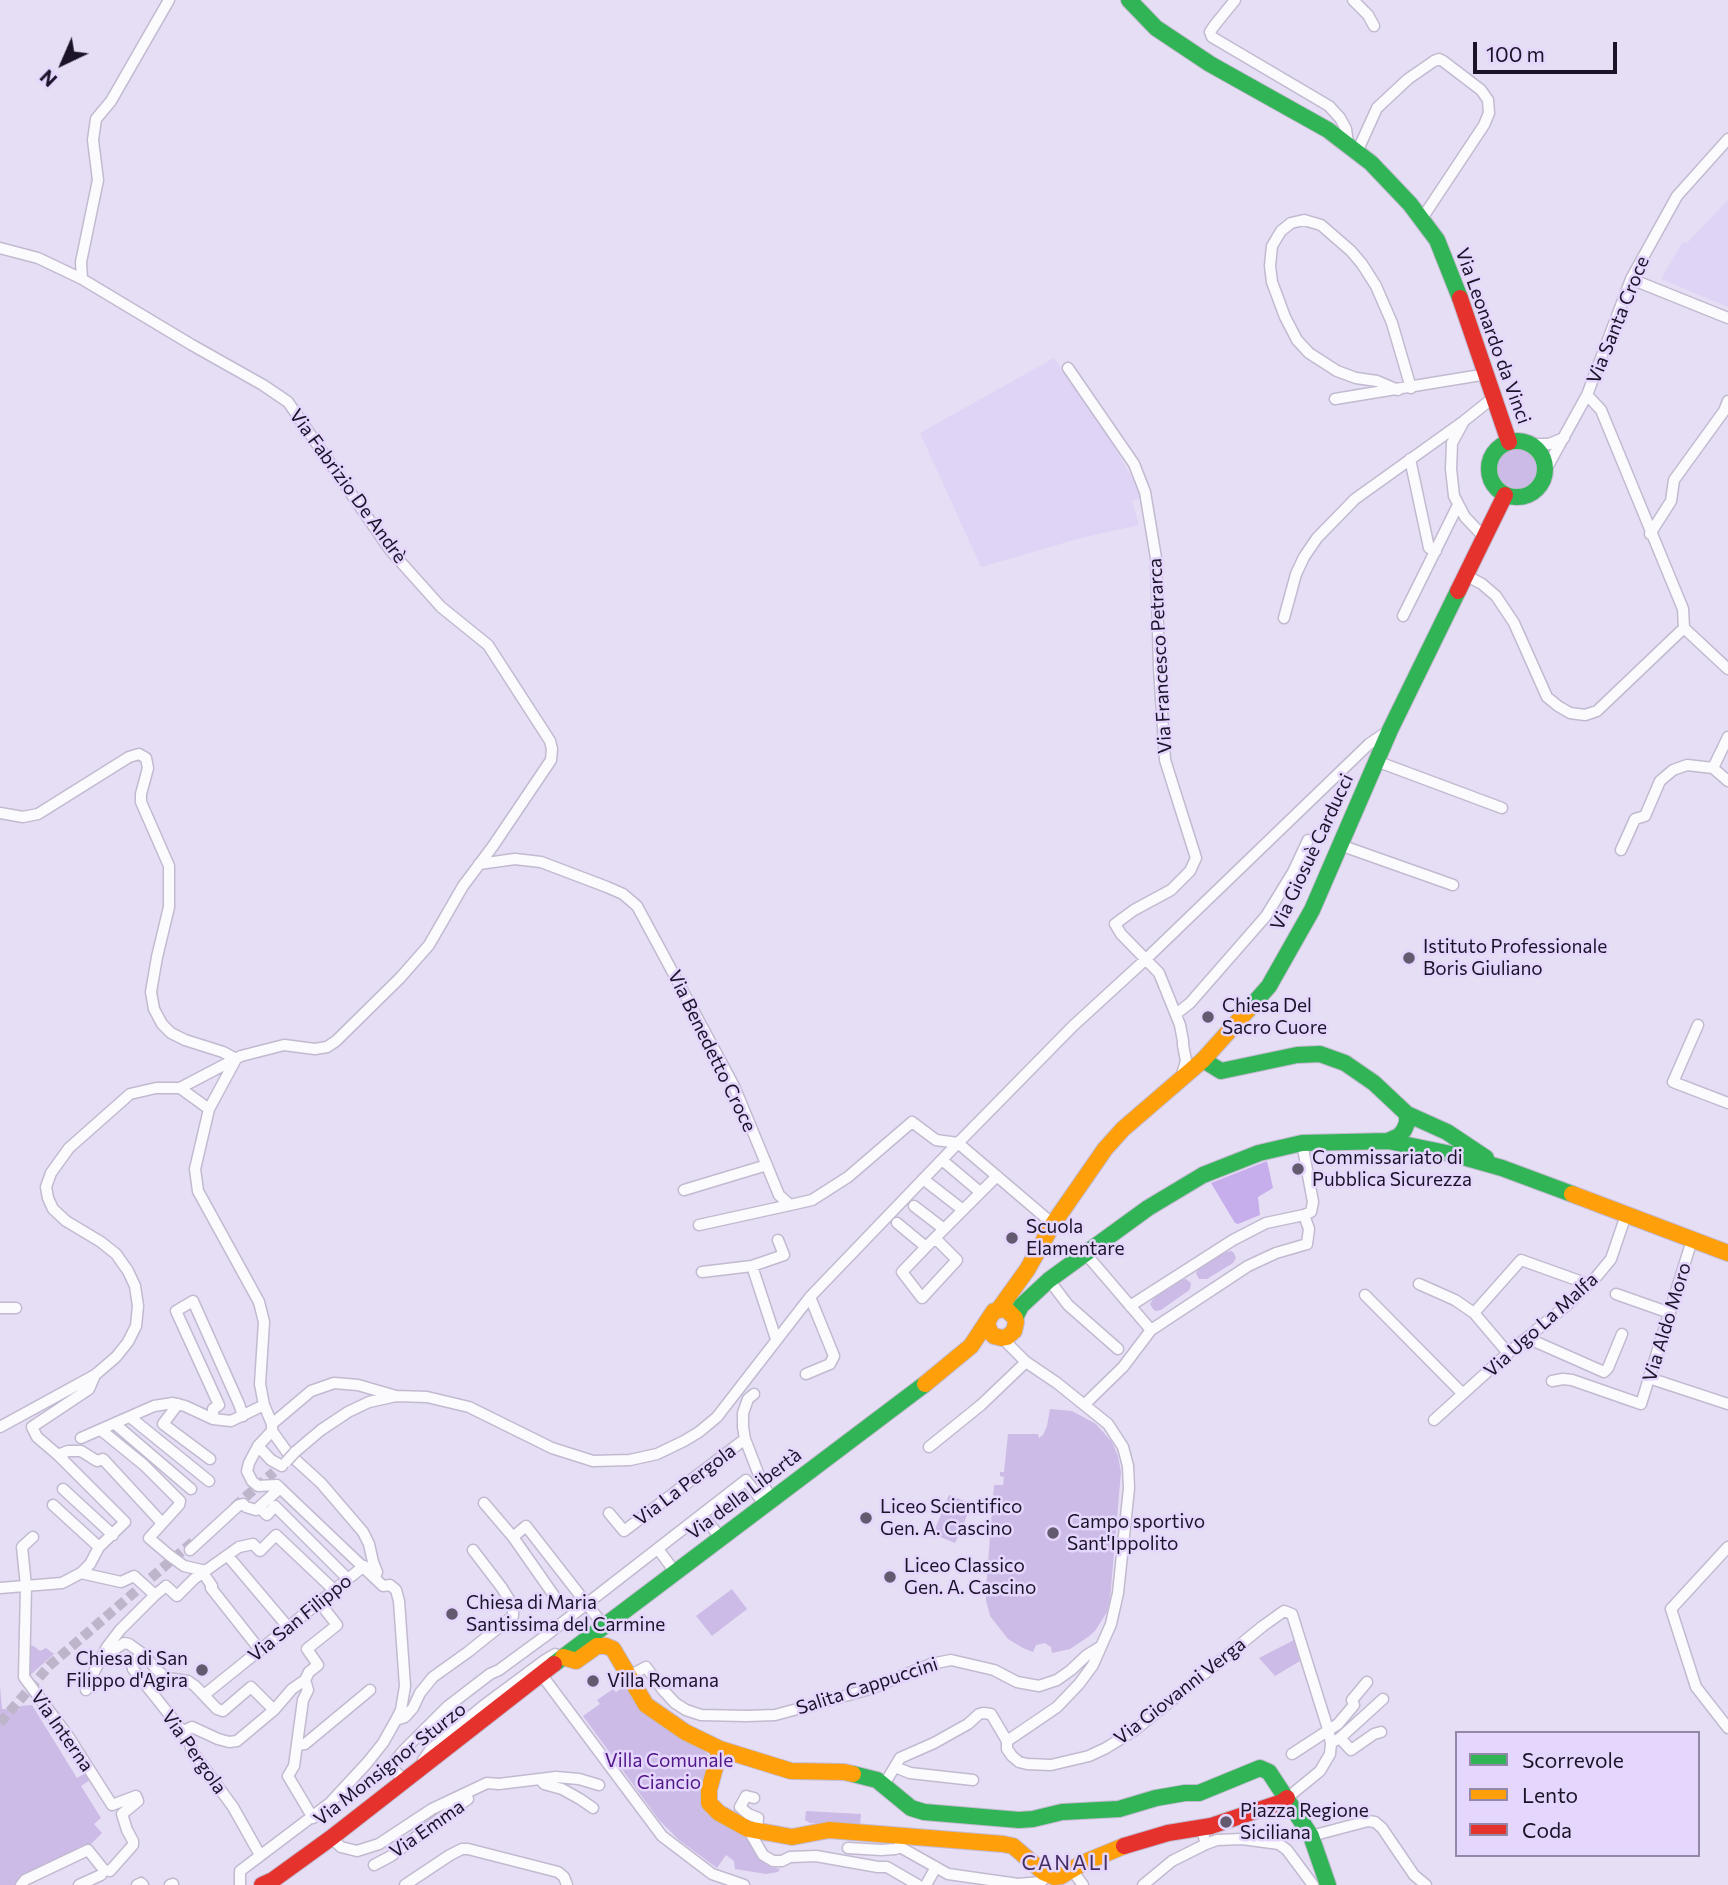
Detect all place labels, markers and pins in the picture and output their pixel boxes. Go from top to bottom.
place label: Istituto Professionale Boris Giuliano [1423,936,1607,980]
marker: Istituto Professionale Boris Giuliano [1401,950,1417,966]
place label: Chiesa Del Sacro Cuore [1222,995,1327,1039]
marker: Chiesa Del Sacro Cuore [1200,1009,1216,1025]
place label: Commissariato di Pubblica Sicurezza [1312,1147,1472,1191]
marker: Commissariato di Pubblica Sicurezza [1290,1161,1306,1177]
place label: Scuola Elamentare [1026,1216,1125,1260]
marker: Scuola Elamentare [1004,1230,1020,1246]
place label: Liceo Scientifico Gen. A. Cascino [880,1496,1022,1540]
marker: Liceo Scientifico Gen. A. Cascino [858,1510,874,1526]
place label: Campo sportivo Sant'Ippolito [1067,1511,1205,1555]
marker: Campo sportivo Sant'Ippolito [1045,1525,1061,1541]
place label: Liceo Classico Gen. A. Cascino [904,1555,1036,1599]
marker: Liceo Classico Gen. A. Cascino [882,1569,898,1585]
place label: Chiesa di Maria Santissima del Carmine [466,1592,665,1636]
marker: Chiesa di Maria Santissima del Carmine [444,1606,460,1622]
place label: Chiesa di San Filippo d'Agira [66,1648,188,1692]
marker: Chiesa di San Filippo d'Agira [194,1662,210,1678]
place label: Villa Romana [607,1670,719,1692]
marker: Villa Romana [585,1673,601,1689]
place label: Piazza Regione Siciliana [1240,1800,1369,1844]
marker: Piazza Regione Siciliana [1218,1814,1234,1830]

